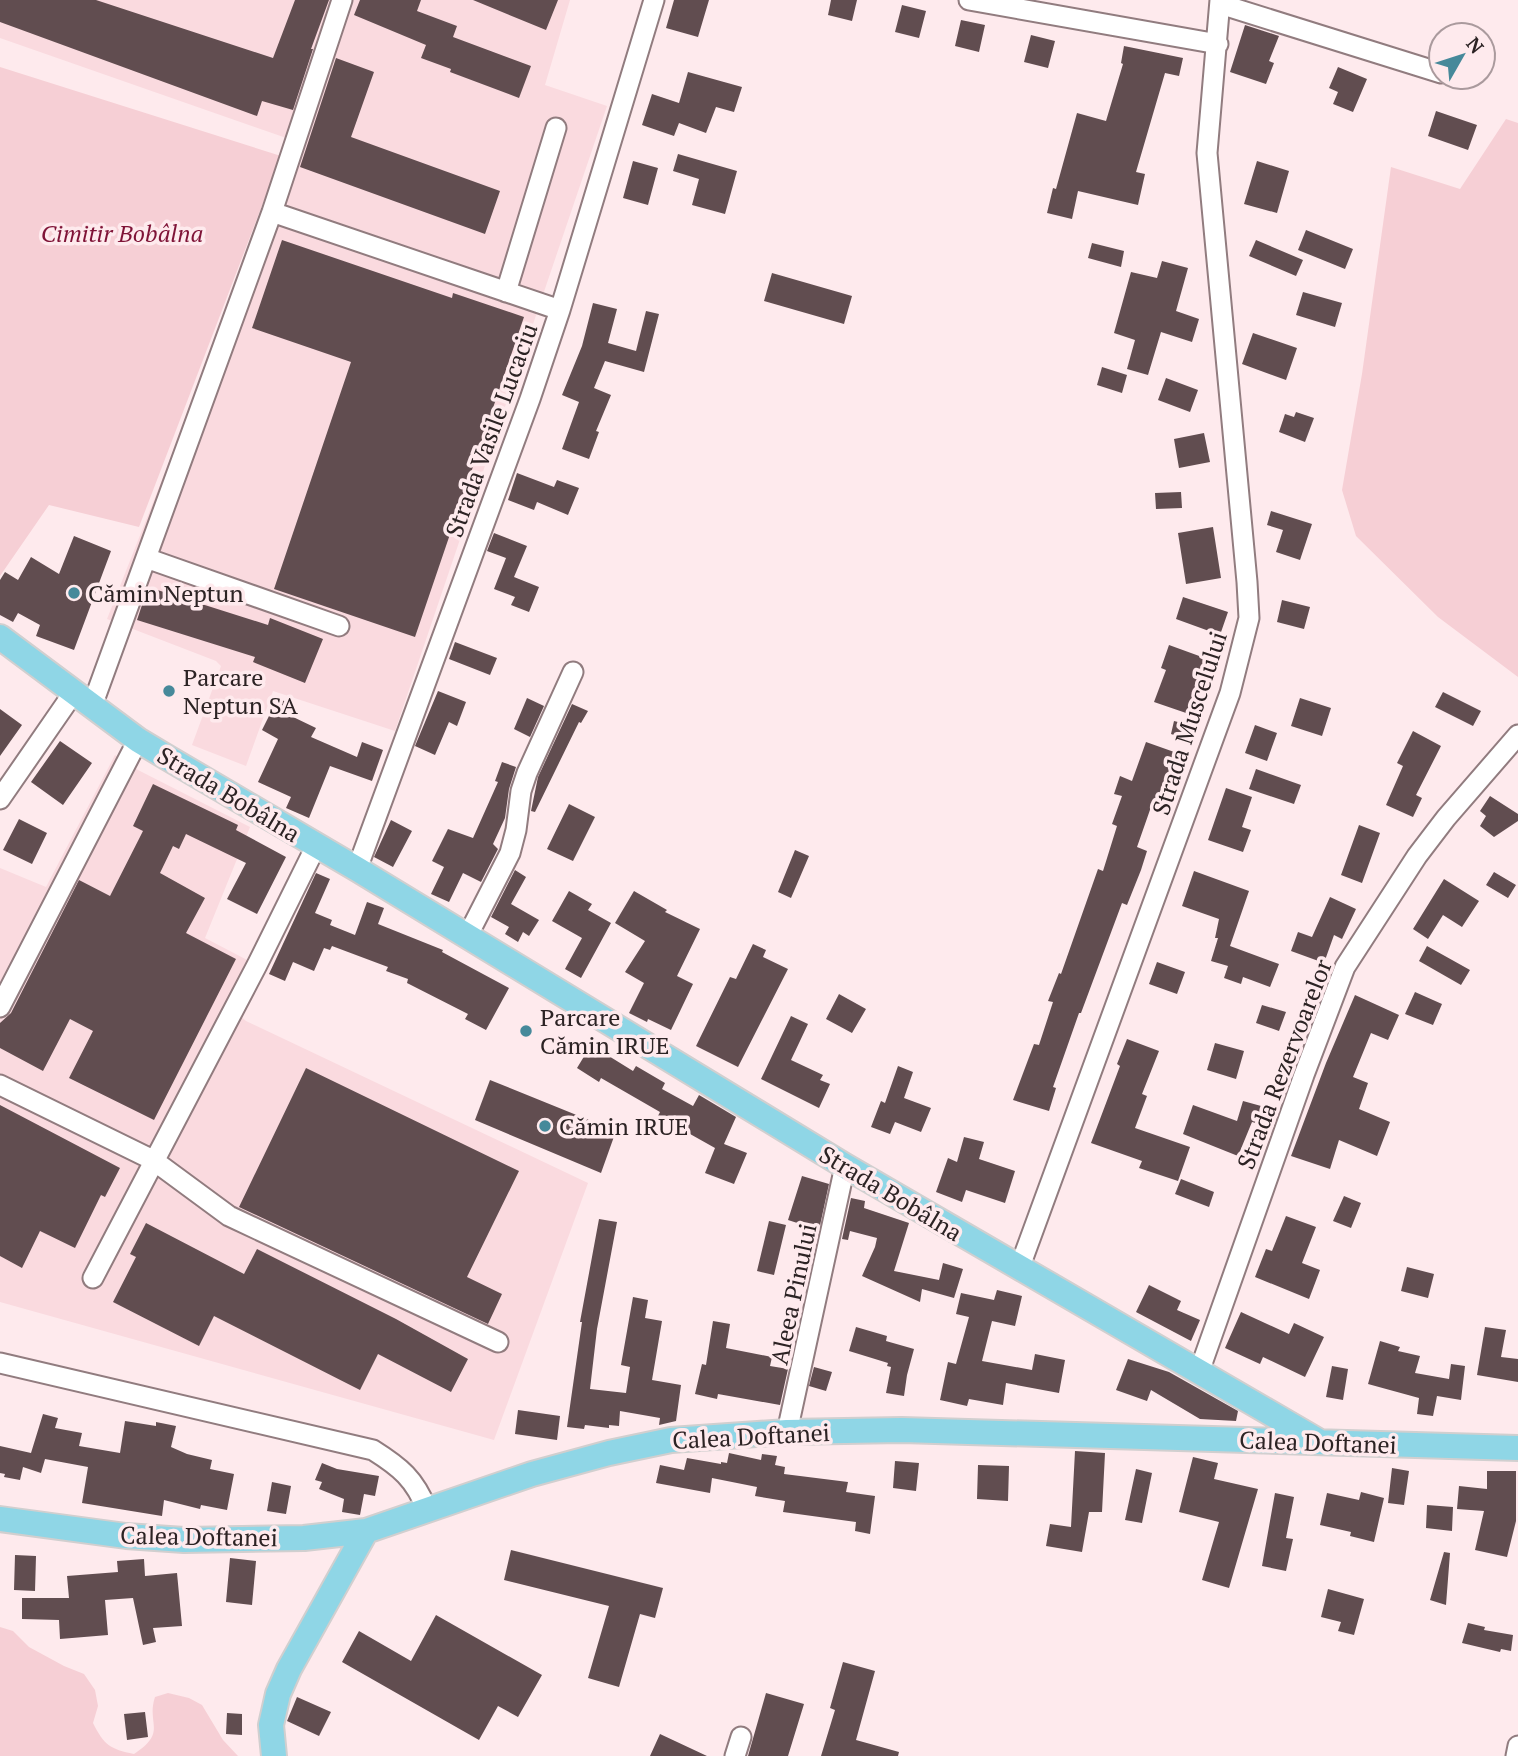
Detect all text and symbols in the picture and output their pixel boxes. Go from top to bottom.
north arrow [1427,21,1497,91]
text: N [1461,32,1490,59]
park label: Cimitir Bobâlna [41,217,203,249]
street label: Strada Vasile Lucaciu [437,318,545,541]
place label: Cămin Neptun [88,577,244,609]
marker: Cămin Neptun [66,585,82,601]
street label: Strada Muscelului [1144,627,1234,819]
place label: Parcare Neptun SA [183,661,299,721]
marker: Parcare Neptun SA [161,683,177,699]
street label: Strada Bobâlna [152,739,306,849]
street label: Strada Rezervoarelor [1229,954,1339,1173]
place label: Parcare Cămin IRUE [540,1001,669,1061]
marker: Parcare Cămin IRUE [518,1023,534,1039]
place label: Cămin IRUE [559,1110,688,1142]
marker: Cămin IRUE [537,1118,553,1134]
street label: Strada Bobâlna [814,1138,968,1248]
street label: Aleea Pinului [762,1220,824,1368]
street label: Calea Doftanei [671,1416,831,1456]
street label: Calea Doftanei [1239,1423,1397,1461]
street label: Calea Doftanei [120,1519,278,1553]

